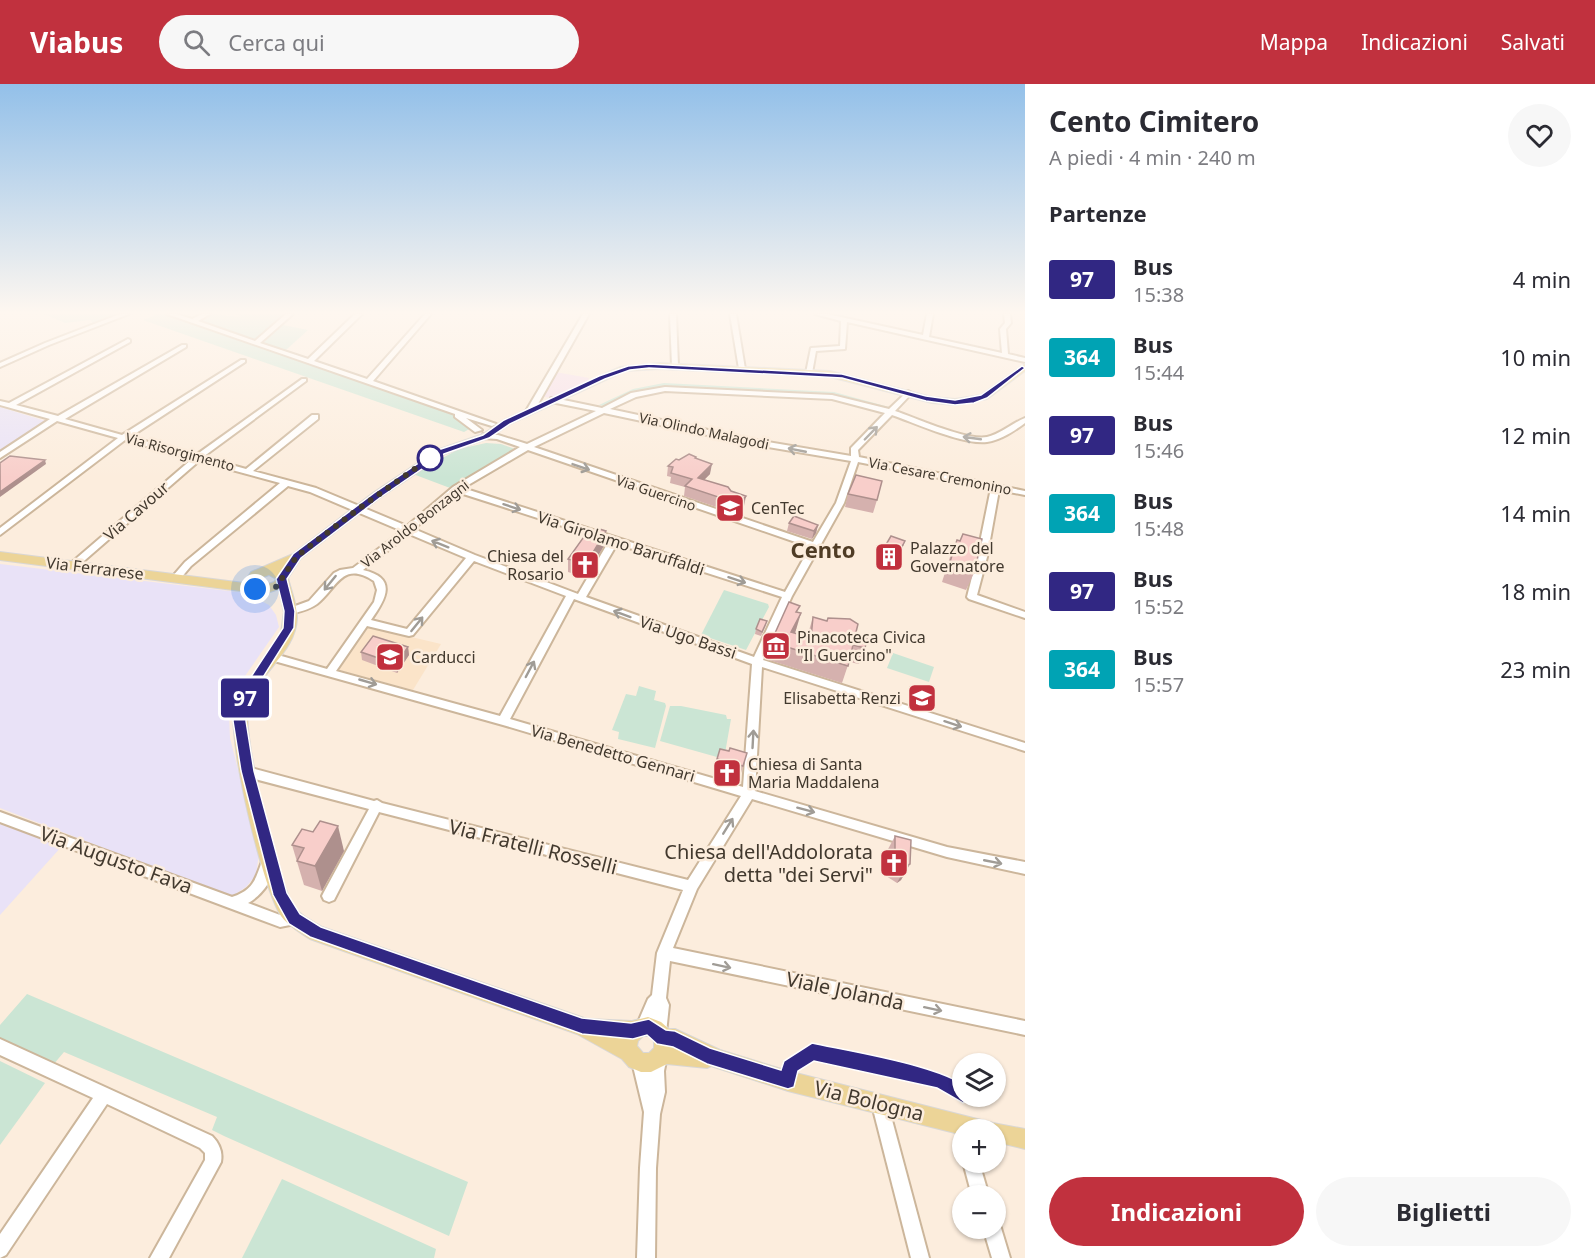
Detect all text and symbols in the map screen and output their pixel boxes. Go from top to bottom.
search box [159,15,579,69]
text: Viabus [30,23,123,61]
icon: search [180,26,213,59]
text: Cerca qui [228,27,325,57]
text: Mappa [1260,28,1328,56]
text: Indicazioni [1361,28,1468,56]
text: Salvati [1501,28,1565,56]
text: Cento Cimitero [1049,102,1259,140]
button: heart [1508,104,1571,167]
text: A piedi · 4 min · 240 m [1049,144,1256,171]
text: Partenze [1049,198,1147,228]
text: Bus [1133,251,1173,281]
text: 4 min [1513,264,1571,294]
text: 97 [1070,265,1094,293]
text: 15:38 [1133,281,1184,308]
text: Bus [1133,329,1173,359]
text: 10 min [1500,342,1571,372]
text: 364 [1064,343,1100,371]
text: 15:44 [1133,359,1184,386]
street label: Via Olindo Malagodi [637,407,771,454]
text: Bus [1133,407,1173,437]
text: 12 min [1500,420,1571,450]
text: 97 [1070,421,1094,449]
one-way arrow [864,425,879,440]
street label: Via Risorgimento [124,428,237,475]
one-way arrow [963,433,983,444]
text: 15:46 [1133,437,1184,464]
one-way arrow [788,444,807,455]
unlabelled marker [417,445,443,471]
street label: Via Cesare Cremonino [867,452,1013,499]
one-way arrow [571,462,590,473]
street label: Via Guercino [614,470,699,515]
street label: Via Aroldo Bonzagni [357,475,473,572]
street label: Via Cavour [98,476,174,546]
text: Bus [1133,485,1173,515]
school or university icon: CenTec [714,492,746,524]
place label: CenTec [751,497,805,519]
text: 14 min [1500,498,1571,528]
text: 364 [1064,499,1100,527]
one-way arrow [502,502,521,513]
street label: Via Girolamo Baruffaldi [535,506,707,580]
text: 15:48 [1133,515,1184,542]
district label: Cento [791,534,855,564]
place label: Palazzo del Governatore [910,537,1004,577]
one-way arrow [432,538,450,549]
building icon: Palazzo del Governatore [873,541,905,573]
place label: Chiesa del Rosario [487,545,564,585]
church icon: Chiesa del Rosario [569,549,601,581]
street label: Via Ferrarese [45,551,145,585]
text: Bus [1133,563,1173,593]
your location [240,574,270,604]
one-way arrow [323,575,336,591]
one-way arrow [727,575,746,586]
text: 18 min [1500,576,1571,606]
text: 97 [1070,577,1094,605]
text: 15:52 [1133,593,1184,620]
one-way arrow [614,608,632,619]
street label: Via Ugo Bassi [637,610,739,664]
one-way arrow [410,617,424,632]
place label: Pinacoteca Civica "Il Guercino" [797,626,926,666]
museum icon: Pinacoteca Civica "Il Guercino" [760,630,792,662]
school or university icon: Carducci [374,641,406,673]
text: Bus [1133,641,1173,671]
place label: Carducci [411,646,476,668]
text: 23 min [1500,654,1571,684]
text: 364 [1064,655,1100,683]
one-way arrow [524,661,536,678]
text: 15:57 [1133,671,1184,698]
one-way arrow [358,677,377,688]
line badge: 97 [218,678,272,718]
school or university icon: Elisabetta Renzi [906,682,938,714]
text: 97 [233,684,257,712]
place label: Elisabetta Renzi [783,687,901,709]
street label: Via Benedetto Gennari [528,719,698,787]
one-way arrow [943,719,962,730]
one-way arrow [747,729,758,749]
place label: Chiesa di Santa Maria Maddalena [748,753,880,793]
church icon: Chiesa di Santa Maria Maddalena [711,757,743,789]
one-way arrow [796,805,815,816]
street label: Via Fratelli Rosselli [446,813,620,881]
one-way arrow [721,818,734,835]
street label: Via Augusto Fava [36,819,196,900]
place label: Chiesa dell'Addolorata detta "dei Servi" [664,838,873,888]
church icon: Chiesa dell'Addolorata detta "dei Servi" [878,847,910,879]
one-way arrow [983,857,1003,868]
one-way arrow [712,960,731,972]
street label: Viale Jolanda [784,965,907,1016]
one-way arrow [923,1004,942,1015]
map controls [952,1053,1006,1239]
button: layers [952,1053,1006,1107]
street label: Via Bologna [812,1074,927,1127]
button: + [952,1119,1006,1173]
button: Indicazioni [1049,1177,1304,1246]
button: Biglietti [1316,1177,1571,1246]
button: − [952,1185,1006,1239]

